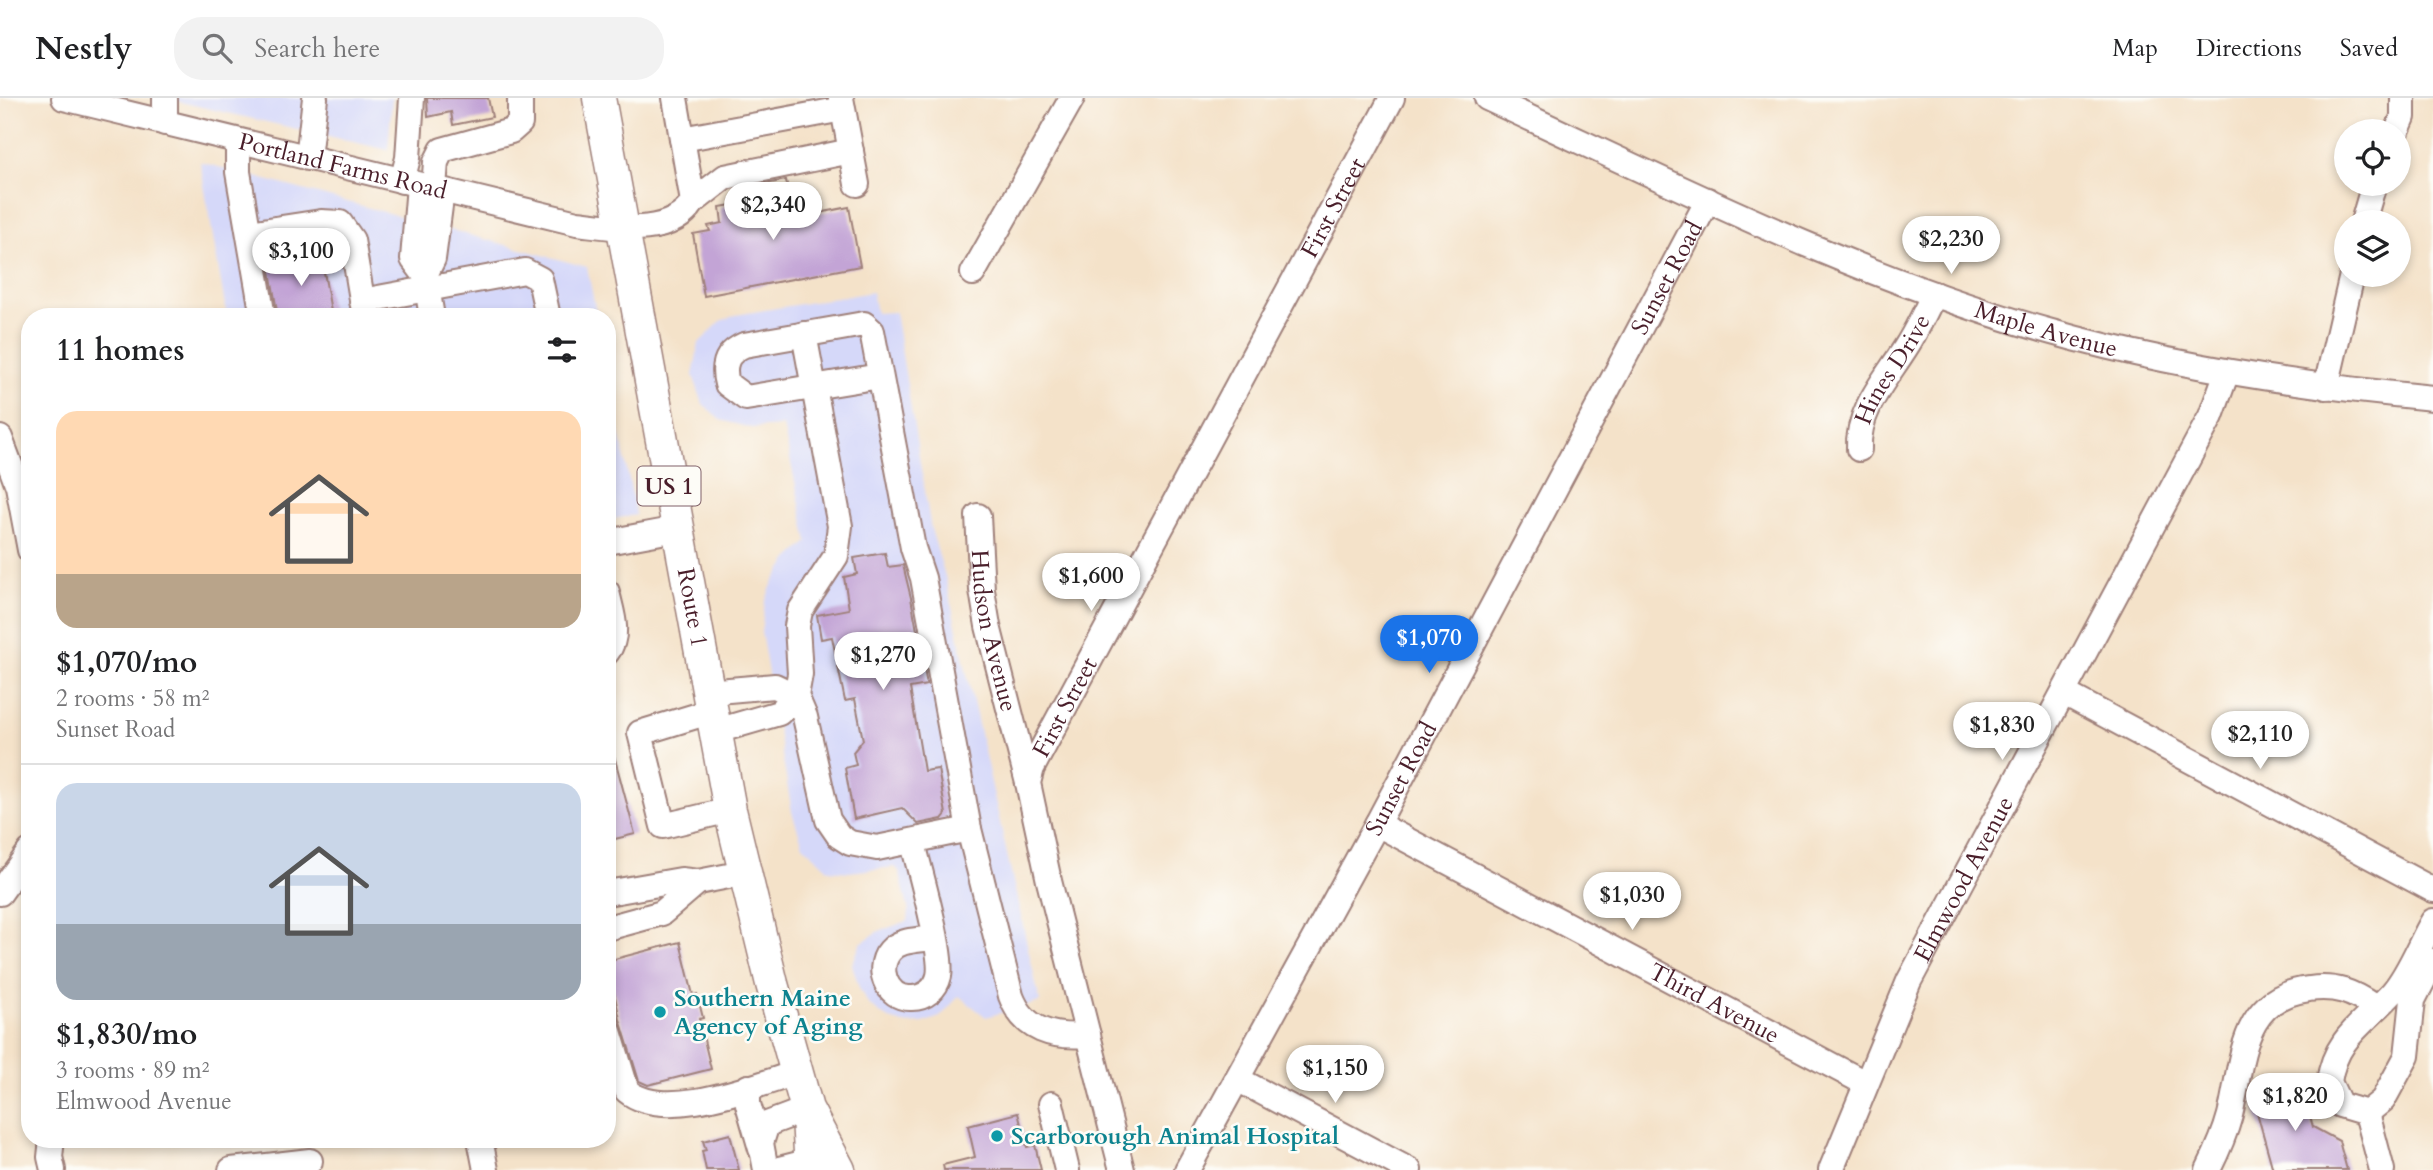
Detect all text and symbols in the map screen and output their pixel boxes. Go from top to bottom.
search box [174,17,664,80]
text: Nestly [35,26,132,71]
icon: search [198,29,236,67]
text: Search here [254,31,380,66]
text: Map [2112,32,2158,65]
text: Directions [2196,32,2302,65]
text: Saved [2340,32,2398,65]
map controls [2334,119,2411,287]
button: locate [2334,119,2411,196]
street label: Portland Farms Road [235,125,451,207]
street label: First Street [1293,151,1374,263]
pin: $2,340 [716,183,830,242]
text: $2,340 [740,189,806,220]
button: layers [2334,210,2411,287]
street label: Sunset Road [1623,215,1711,341]
pin: $2,230 [1894,216,2008,276]
text: $2,230 [1918,223,1984,254]
pin: $3,100 [244,228,358,288]
text: $3,100 [268,235,334,266]
street label: Maple Avenue [1971,293,2121,365]
street label: Hines Drive [1846,308,1938,429]
text: 11 homes [56,330,185,371]
icon: filters [543,331,581,369]
icon: home [256,456,382,582]
road number: US 1 [638,466,700,506]
street label: Hudson Avenue [963,549,1026,715]
pin: $1,600 [1034,554,1148,613]
text: $1,600 [1058,560,1124,591]
street label: Route 1 [669,565,716,650]
pin: $1,070 [1372,616,1486,675]
text: $1,070 [1396,622,1462,653]
pin: $1,270 [826,632,940,692]
text: $1,270 [850,639,916,670]
text: $1,070/mo [56,642,197,683]
street label: First Street [1024,651,1105,763]
text: 2 rooms · 58 m² [56,683,209,714]
pin: $1,830 [1945,702,2059,762]
text: $1,830 [1969,709,2035,740]
pin: $2,110 [2203,712,2317,771]
text: Sunset Road [56,714,175,745]
street label: Sunset Road [1357,716,1445,842]
text: $2,110 [2227,718,2293,749]
street label: Elmwood Avenue [1906,790,2021,968]
icon: home [256,828,382,954]
pin: $1,030 [1575,872,1689,932]
text: $1,030 [1599,879,1665,910]
street label: Third Avenue [1643,955,1785,1051]
place label: Southern Maine Agency of Aging [674,982,863,1043]
marker: Southern Maine Agency of Aging [652,1004,668,1020]
text: $1,830/mo [56,1014,197,1055]
pin: $1,150 [1278,1046,1392,1105]
text: $1,150 [1302,1052,1368,1083]
text: 3 rooms · 89 m² [56,1055,209,1086]
pin: $1,820 [2238,1074,2352,1133]
text: $1,820 [2262,1080,2328,1111]
text: Elmwood Avenue [56,1086,232,1117]
place label: Scarborough Animal Hospital [1011,1120,1339,1153]
marker: Scarborough Animal Hospital [989,1128,1005,1144]

